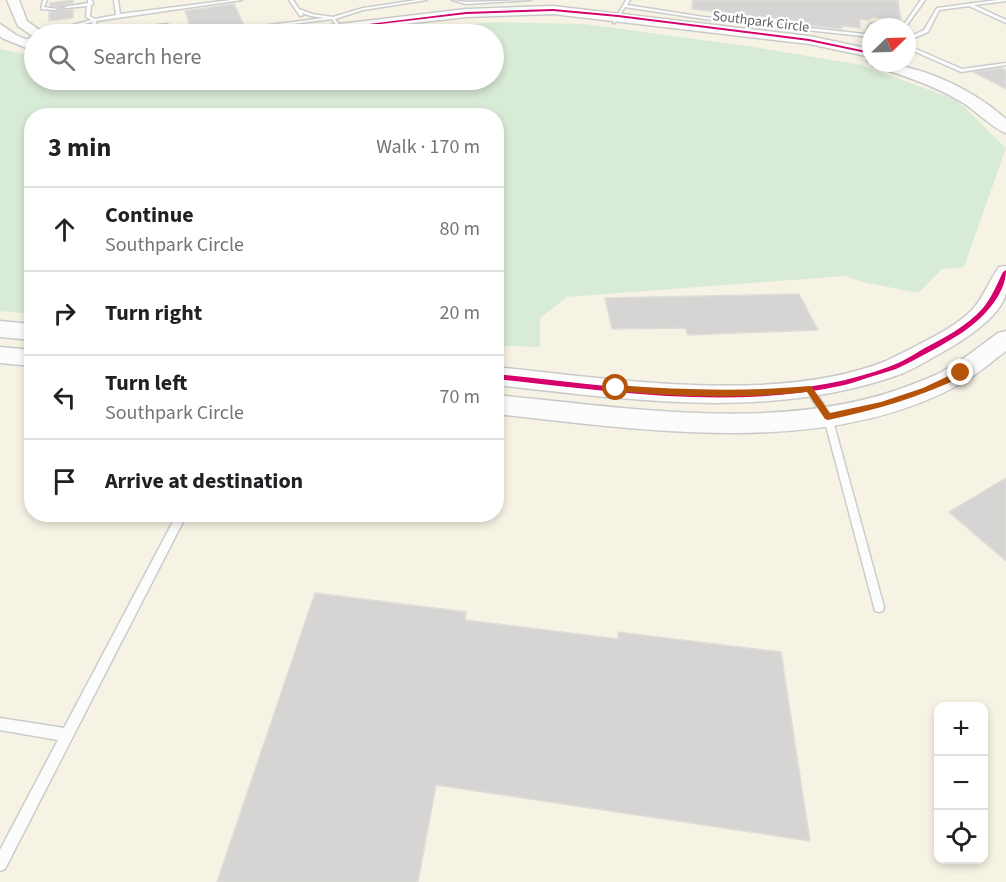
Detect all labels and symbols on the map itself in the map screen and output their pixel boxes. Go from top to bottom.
street label: Southpark Circle [711,6,810,38]
north arrow [862,18,916,72]
route end [947,359,973,385]
route start [602,374,628,400]

